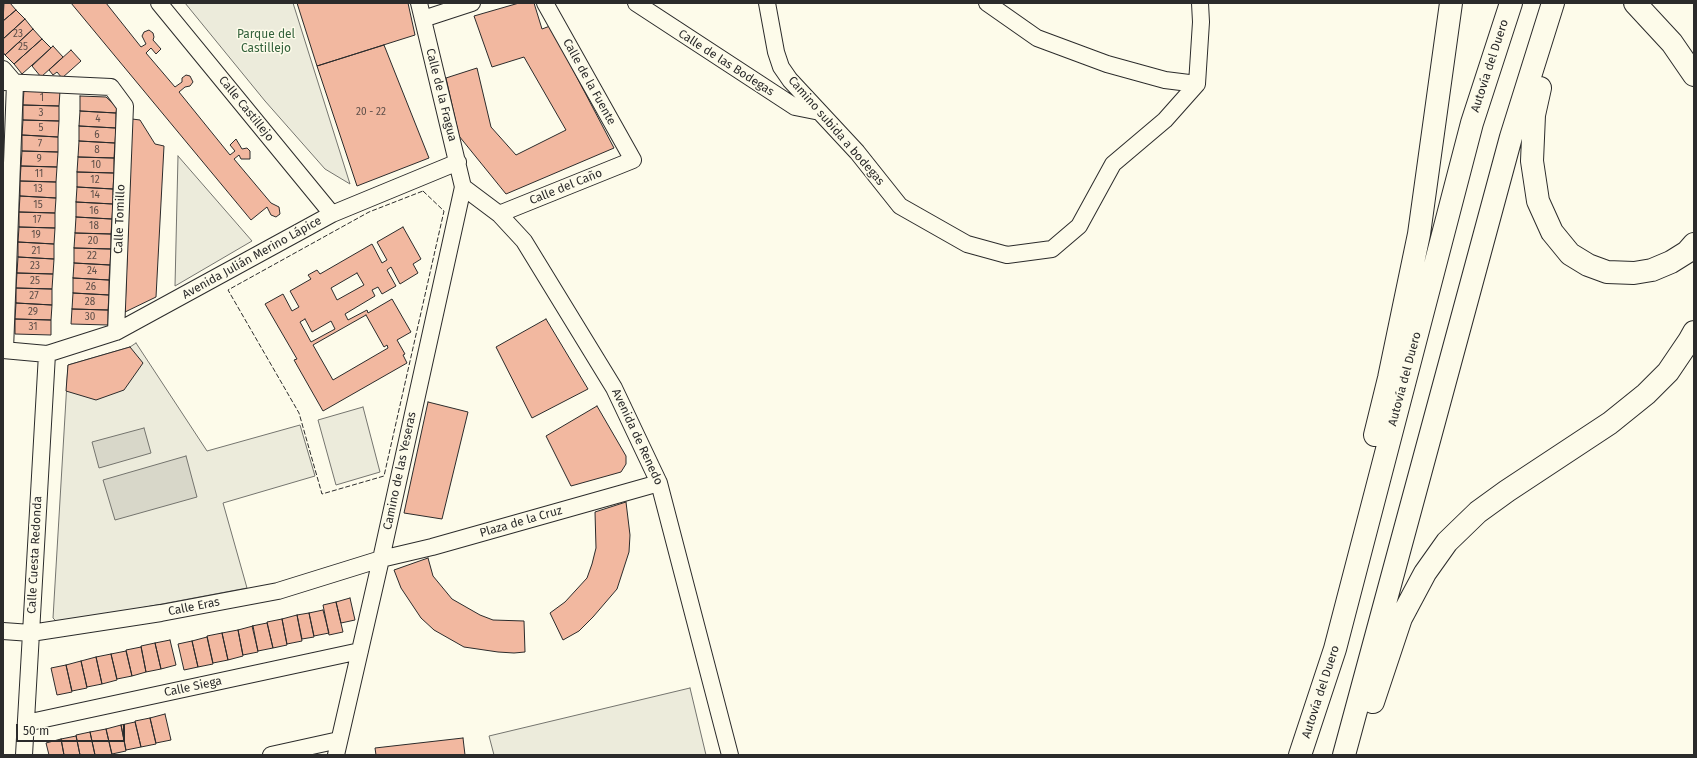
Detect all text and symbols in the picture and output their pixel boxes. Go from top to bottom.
street label: Autovía del Duero [1468,18,1512,114]
street label: Calle de las Bodegas [675,27,777,99]
house number: 23 [13,28,23,40]
park label: Parque del Castillejo [237,28,295,56]
street label: Calle de la Fuente [559,36,619,128]
house number: 25 [18,41,28,53]
street label: Calle de la Fragua [422,47,460,143]
street label: Calle Castillejo [215,73,277,145]
street label: Camino subida a bodegas [785,74,887,188]
house number: 1 [40,92,44,104]
house number: 20 - 22 [356,106,386,118]
house number: 3 [39,107,43,119]
house number: 4 [95,113,101,125]
house number: 5 [38,122,44,134]
house number: 6 [94,129,100,141]
house number: 7 [38,138,42,150]
house number: 8 [94,144,100,156]
house number: 9 [36,153,42,165]
house number: 10 [91,159,101,171]
street label: Calle del Caño [527,166,605,208]
house number: 11 [35,168,43,180]
house number: 12 [90,174,100,186]
house number: 13 [33,183,43,195]
street label: Calle Tomillo [112,184,128,254]
house number: 14 [90,189,100,201]
house number: 15 [33,199,43,211]
house number: 16 [89,205,99,217]
house number: 17 [33,214,41,226]
street label: Avenida Julián Merino Lápice [180,214,324,302]
house number: 18 [89,220,99,232]
house number: 19 [31,229,41,241]
house number: 20 [88,235,98,247]
house number: 21 [31,245,41,257]
house number: 22 [87,250,97,262]
house number: 23 [30,260,40,272]
house number: 24 [87,265,97,277]
house number: 25 [30,275,40,287]
house number: 26 [86,281,96,293]
house number: 27 [29,290,39,302]
house number: 28 [85,296,95,308]
house number: 29 [28,306,38,318]
house number: 30 [85,311,95,323]
house number: 31 [28,321,38,333]
street label: Autovía del Duero [1386,330,1424,428]
street label: Avenida de Renedo [608,386,666,488]
street label: Camino de las Yeseras [380,411,420,531]
street label: Calle Cuesta Redonda [25,496,45,614]
street label: Plaza de la Cruz [478,503,564,541]
street label: Calle Eras [167,595,221,619]
street label: Autovía del Duero [1299,644,1343,740]
street label: Calle Siega [163,674,223,700]
scale bar [18,716,127,742]
text: 50 m [23,724,49,738]

